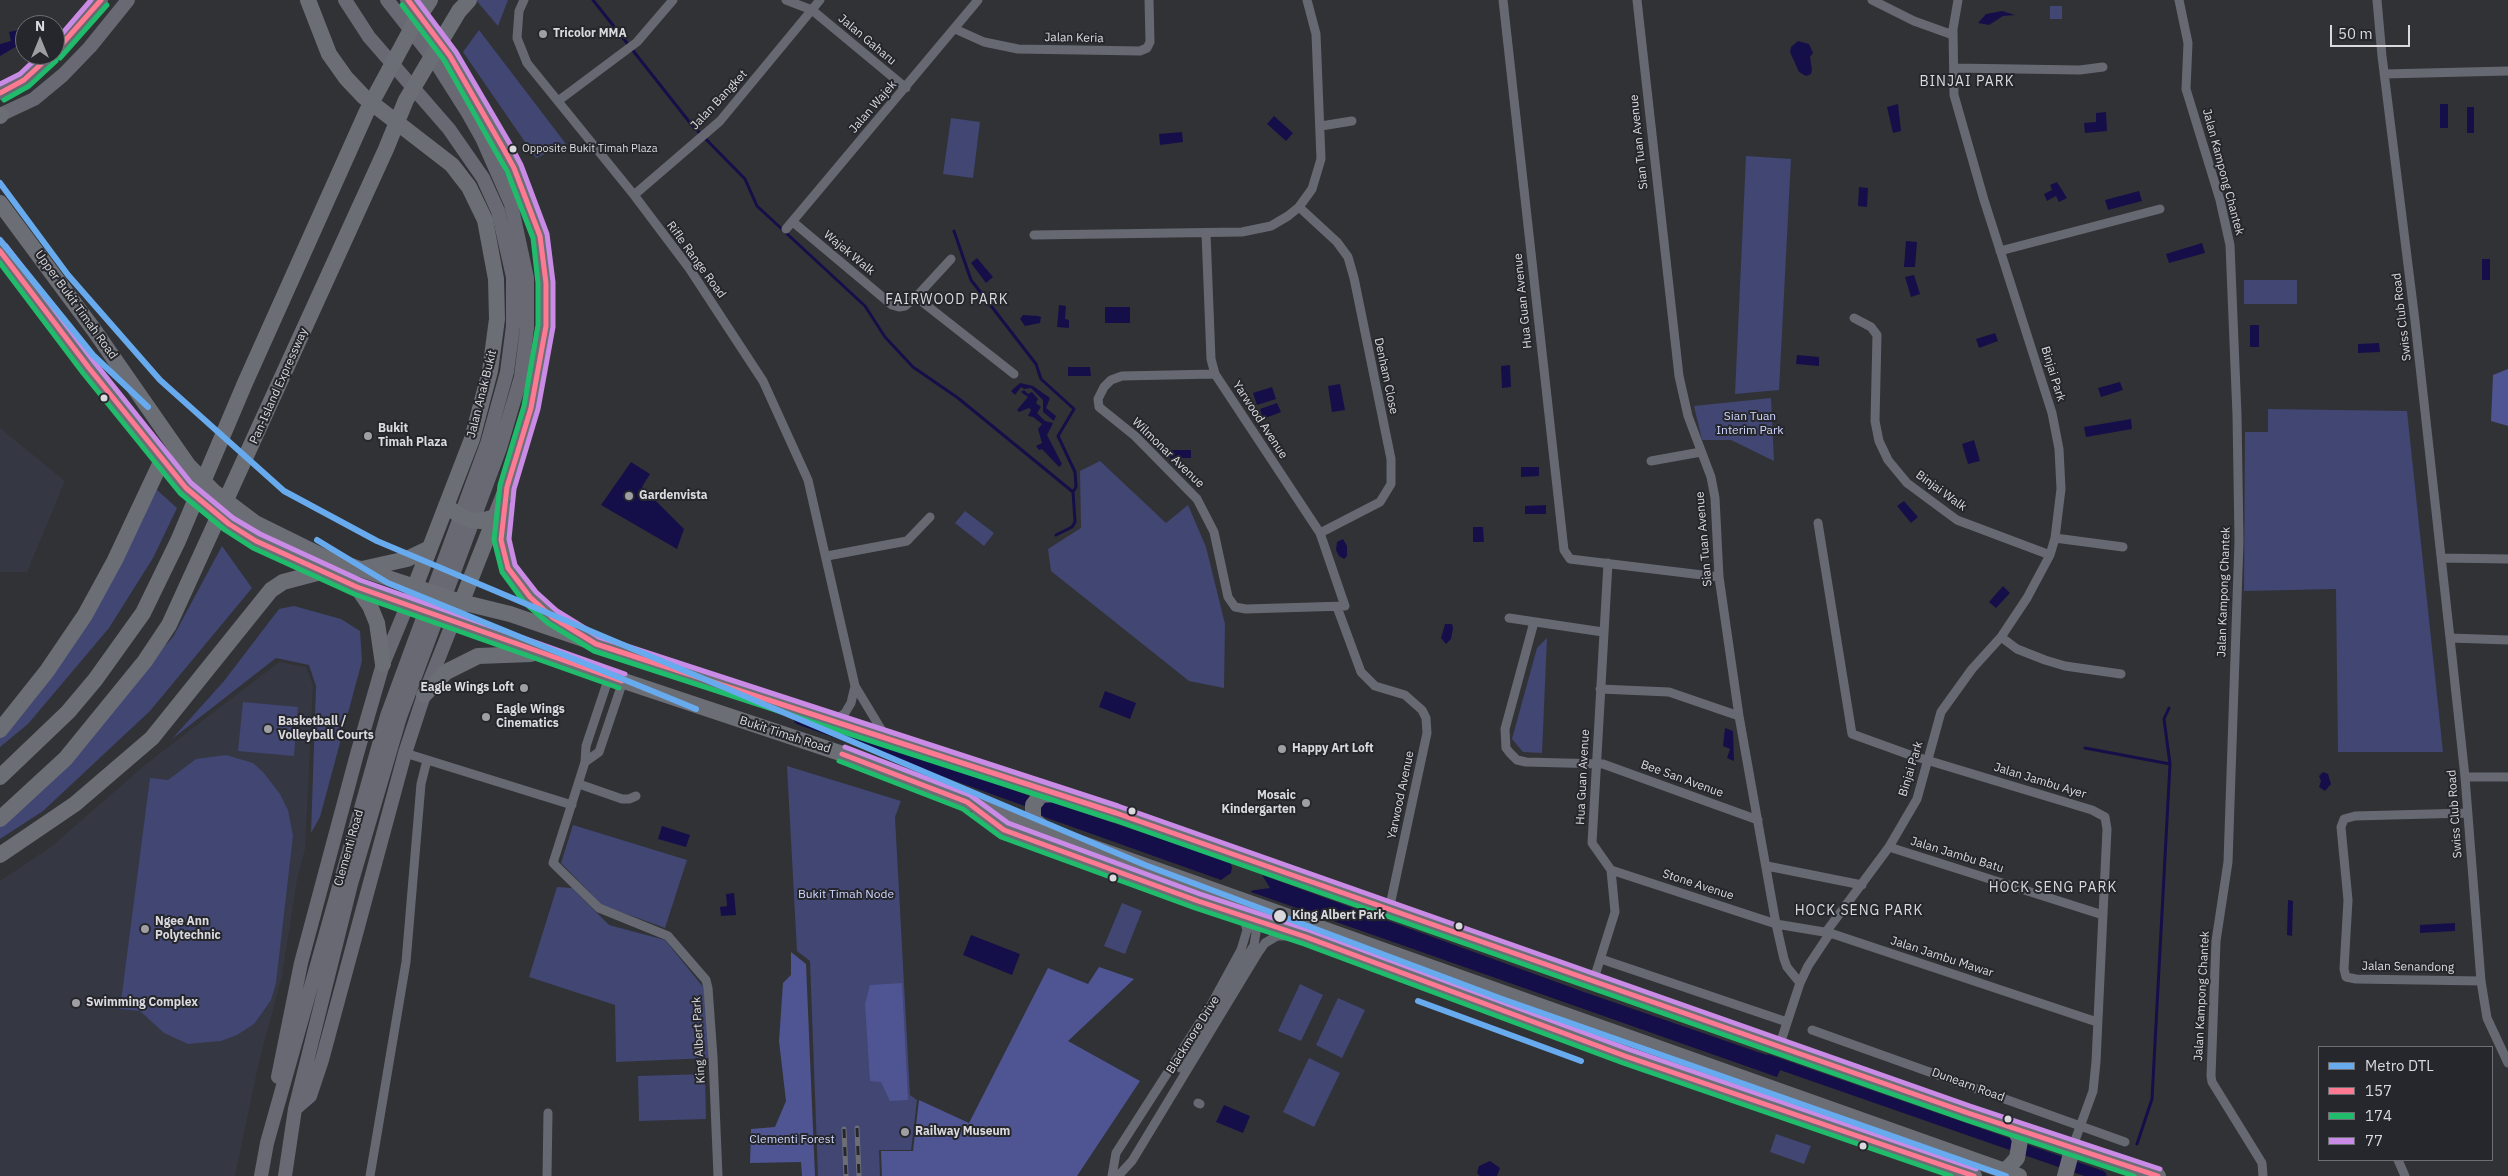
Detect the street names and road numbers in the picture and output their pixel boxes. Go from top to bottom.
street label: Jalan Gaharu [835,12,899,68]
street label: Jalan Keria [1044,30,1104,46]
street label: Jalan Bangket [688,67,750,133]
street label: Jalan Wajek [846,78,900,136]
street label: Sian Tuan Avenue [1627,94,1651,190]
street label: Jalan Kampong Chantek [2199,107,2247,237]
street label: Rifle Range Road [663,219,729,301]
street label: Wajek Walk [821,227,877,279]
street label: Upper Bukit Timah Road [32,248,120,362]
street label: Hua Guan Avenue [1511,253,1535,349]
street label: Swiss Club Road [2389,272,2415,362]
street label: Pan-Island Expressway [247,326,311,446]
street label: Denham Close [1371,336,1401,416]
street label: Binjai Park [2038,345,2068,403]
street label: Jalan Anak Bukit [464,349,500,439]
street label: Yarwood Avenue [1229,378,1291,462]
street label: Wilmonar Avenue [1129,415,1207,491]
street label: Binjai Walk [1913,468,1969,514]
street label: Sian Tuan Avenue [1693,491,1715,587]
street label: Jalan Kampong Chantek [2215,527,2233,657]
street label: Bukit Timah Road [738,713,832,757]
street label: Hua Guan Avenue [1573,729,1593,825]
street label: Binjai Park [1896,740,1926,798]
street label: Yarwood Avenue [1385,750,1417,840]
street label: Bee San Avenue [1639,757,1725,801]
street label: Jalan Jambu Ayer [1992,760,2088,802]
street label: Swiss Club Road [2445,769,2465,859]
street label: Clementi Road [331,808,367,888]
street label: Jalan Jambu Batu [1909,834,2005,876]
street label: Stone Avenue [1661,867,1735,903]
street label: Jalan Kampong Chantek [2191,931,2213,1061]
street label: Jalan Jambu Mawar [1889,934,1995,980]
street label: Jalan Senandong [2362,959,2454,975]
street label: Blackmore Drive [1163,994,1223,1076]
street label: King Albert Park [690,996,708,1084]
street label: Dunearn Road [1930,1065,2006,1105]

